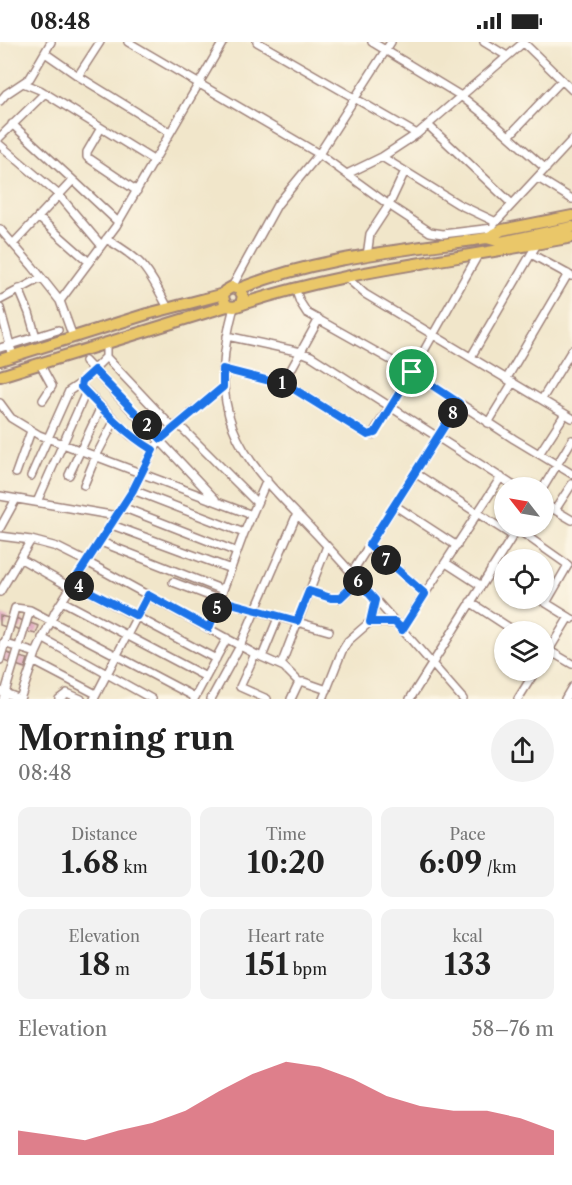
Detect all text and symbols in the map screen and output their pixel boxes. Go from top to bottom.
text: 08:48 [30,8,91,35]
pin [386,346,437,397]
icon: arrive [395,355,428,388]
pin: 1 [267,368,297,398]
text: 1 [278,373,286,393]
pin: 8 [438,398,468,428]
text: 8 [448,403,458,423]
pin: 2 [132,410,162,440]
text: 2 [142,415,152,435]
north arrow [494,477,554,537]
map controls [494,477,554,681]
pin: 7 [371,545,401,575]
button: locate [494,549,554,609]
text: 7 [382,550,390,570]
pin: 6 [343,566,373,596]
pin: 4 [64,571,94,601]
text: 6 [353,571,363,591]
text: 4 [74,576,84,596]
pin: 5 [202,593,232,623]
text: 5 [213,598,221,618]
button: layers [494,621,554,681]
text: Morning run [18,718,234,759]
button: share [491,719,554,782]
text: 08:48 [18,761,72,785]
text: Distance [71,824,137,844]
text: Time [266,824,306,844]
text: Pace [450,824,486,844]
text: 1.68 [61,844,119,881]
text: 10:20 [247,844,325,881]
text: 6:09 [419,844,482,881]
text: km [119,857,148,877]
text: /km [482,857,517,877]
text: Elevation [69,926,140,946]
text: Heart rate [247,926,325,946]
text: kcal [453,926,483,946]
text: 18 [79,946,111,983]
text: 151 [245,946,288,983]
text: 133 [444,946,491,983]
text: m [111,959,130,979]
text: bpm [288,959,327,979]
text: Elevation [18,1017,107,1041]
text: 58–76 m [472,1017,554,1041]

